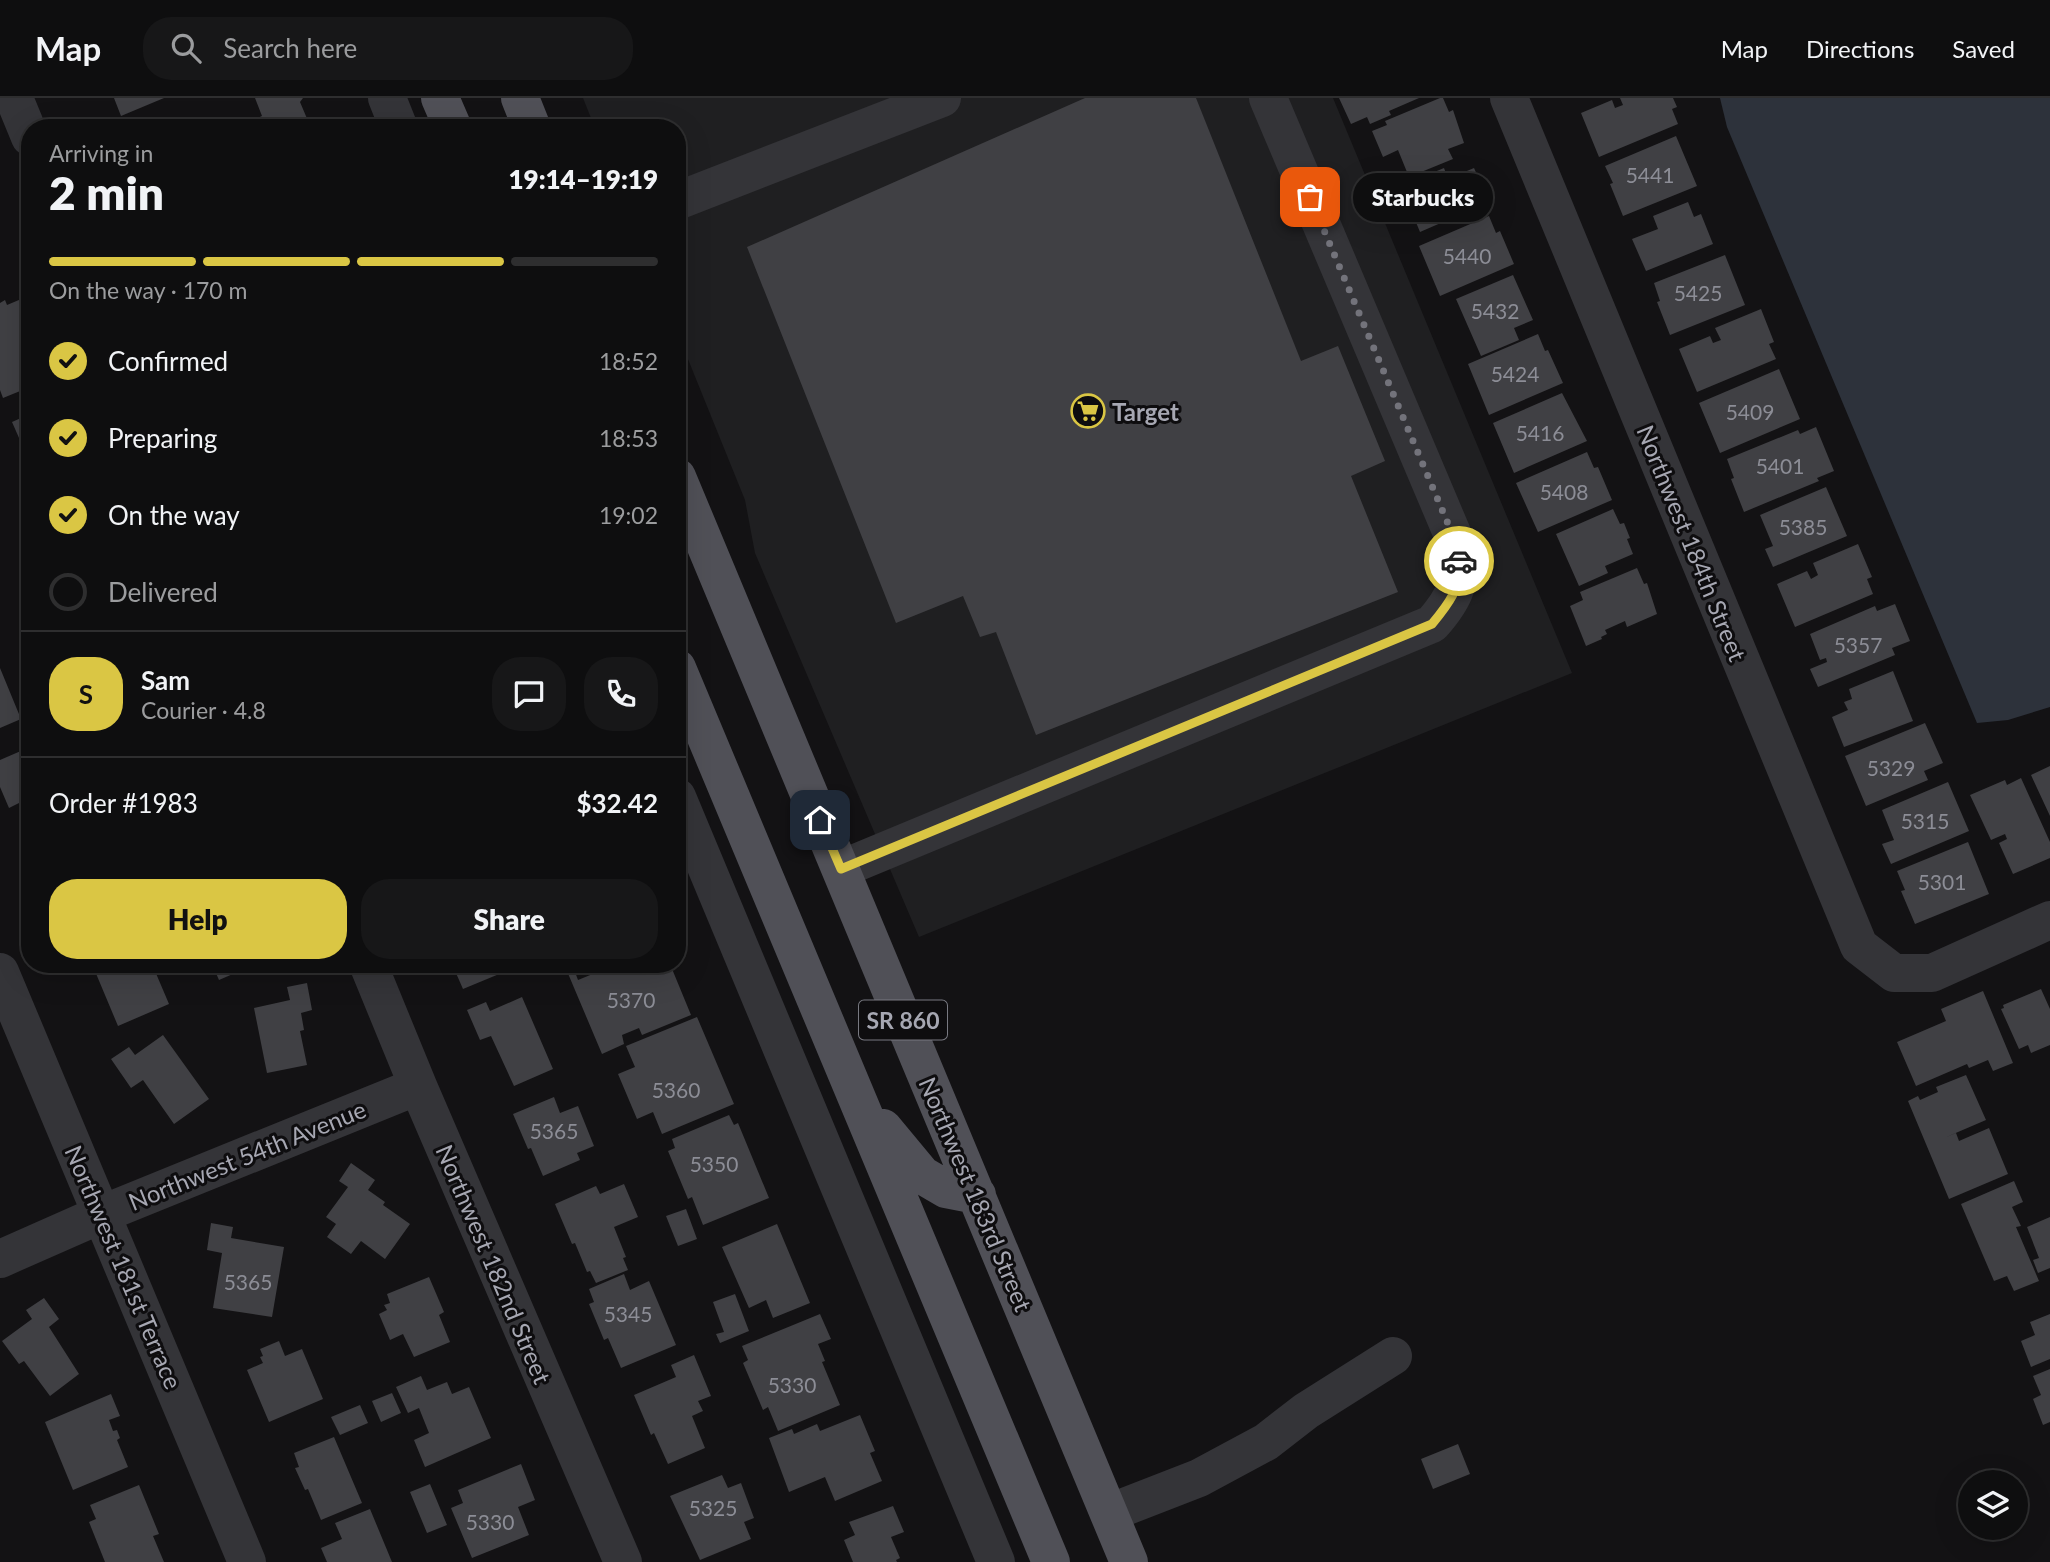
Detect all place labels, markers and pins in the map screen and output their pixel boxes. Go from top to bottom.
pin [1280,167,1340,227]
callout: Starbucks [1352,172,1492,222]
supermarket icon: Target [1069,392,1107,430]
place label: Target [1112,397,1179,426]
pin [790,790,850,850]

